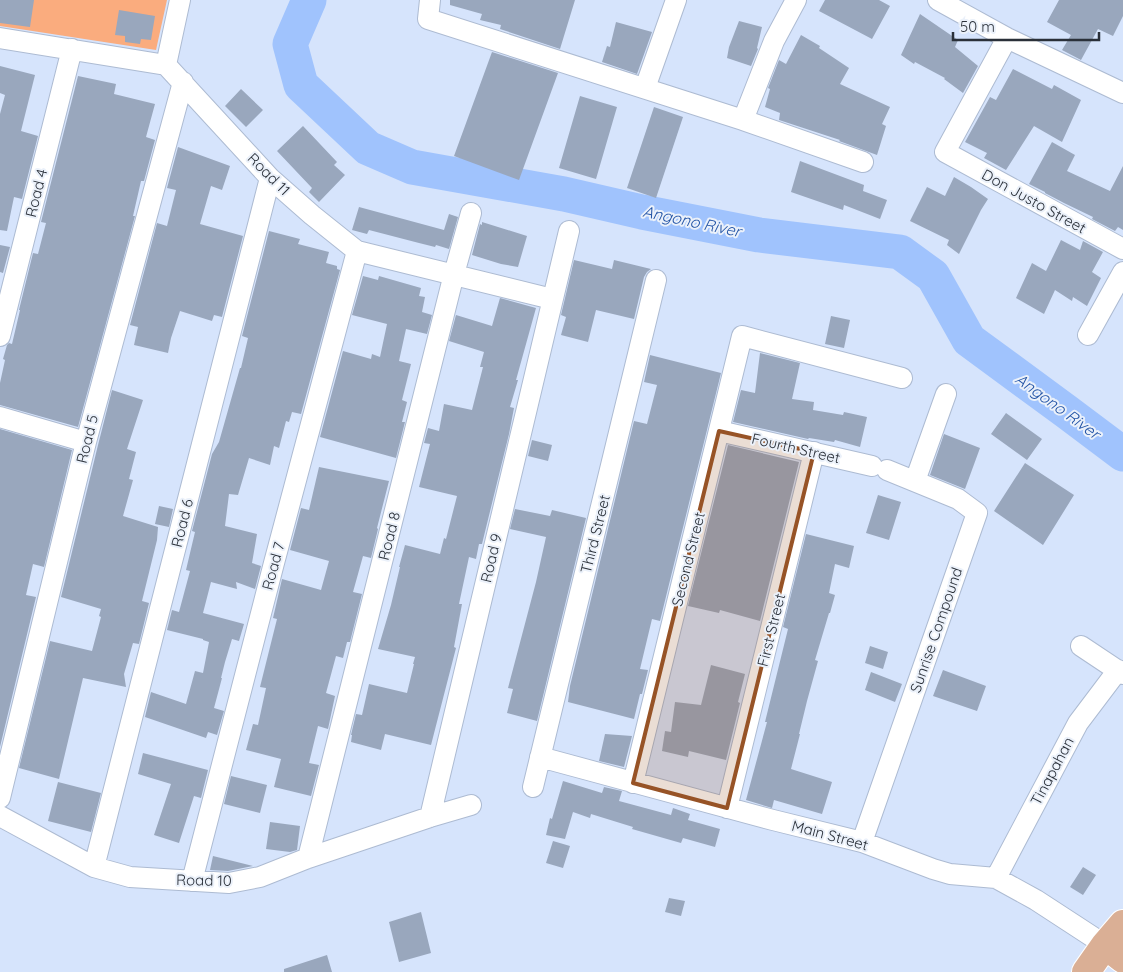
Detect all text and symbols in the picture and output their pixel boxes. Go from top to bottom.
scale bar [953,10,1099,42]
text: 50 m [960,17,995,36]
street label: Road 11 [244,149,294,199]
street label: Don Justo Street [979,165,1089,237]
street label: Road 4 [21,167,51,219]
water label: Angono River [641,201,745,242]
water label: Angono River [1012,369,1106,445]
street label: Road 5 [72,413,102,465]
street label: Fourth Street [750,429,842,467]
street label: Third Street [576,493,614,575]
street label: Road 6 [167,497,197,549]
street label: Road 8 [374,510,404,562]
street label: Second Street [667,510,709,608]
street label: Road 9 [476,532,506,584]
street label: Road 7 [257,540,289,592]
street label: Sunrise Compound [906,565,966,695]
street label: First Street [753,591,789,669]
street label: Tinapahan [1026,734,1078,808]
street label: Main Street [790,816,870,854]
street label: Road 10 [176,870,232,890]

